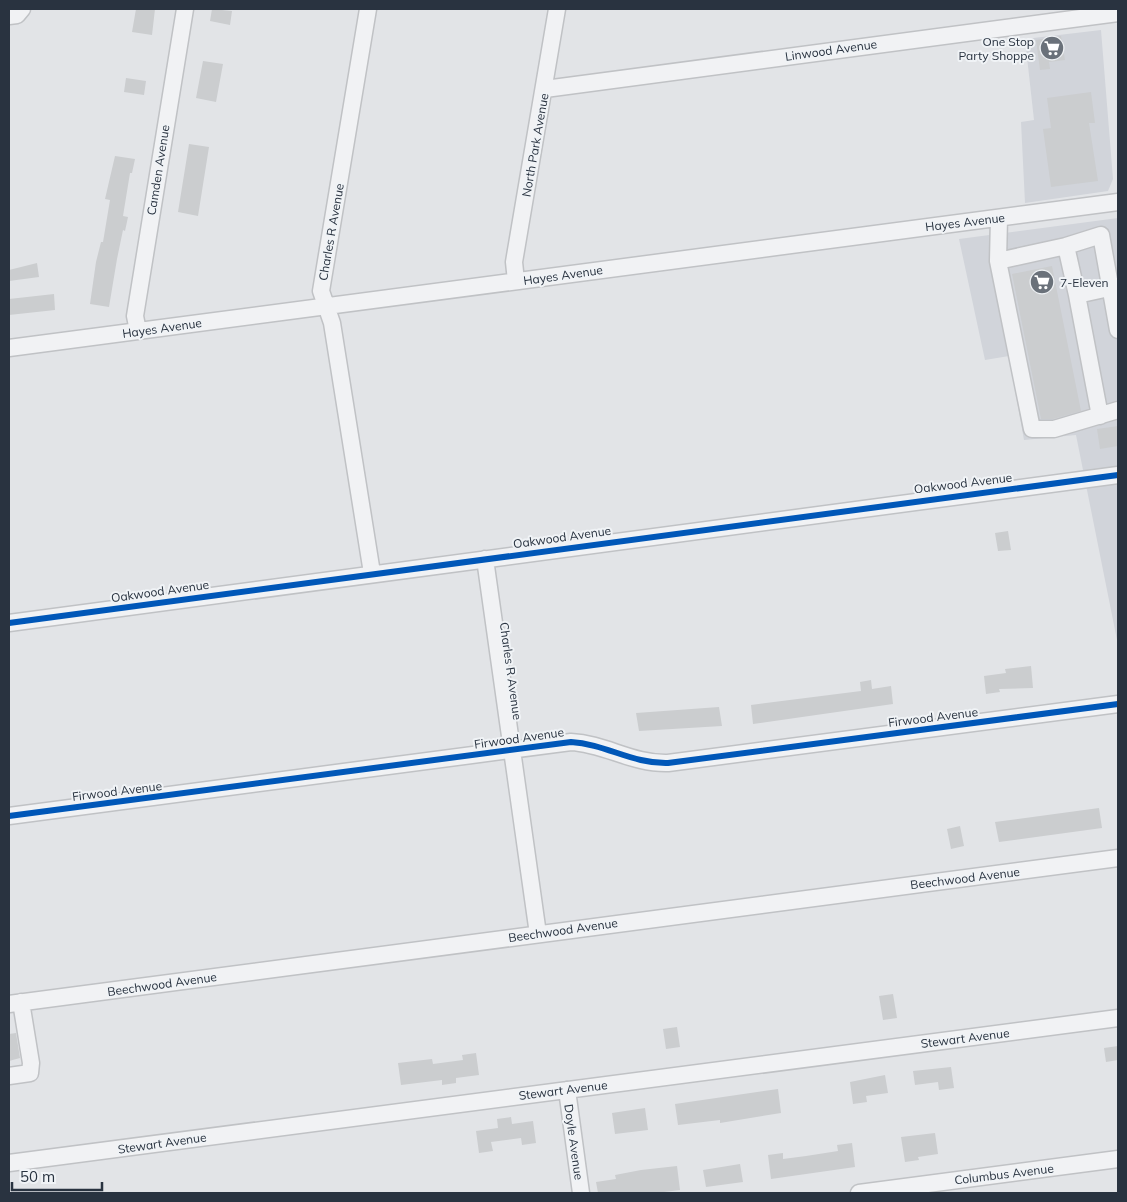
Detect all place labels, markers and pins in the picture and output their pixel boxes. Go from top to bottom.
place label: One Stop Party Shoppe [959,34,1034,63]
supermarket icon: One Stop Party Shoppe [1039,35,1065,61]
supermarket icon: 7-Eleven [1029,269,1055,295]
place label: 7-Eleven [1060,275,1109,290]

